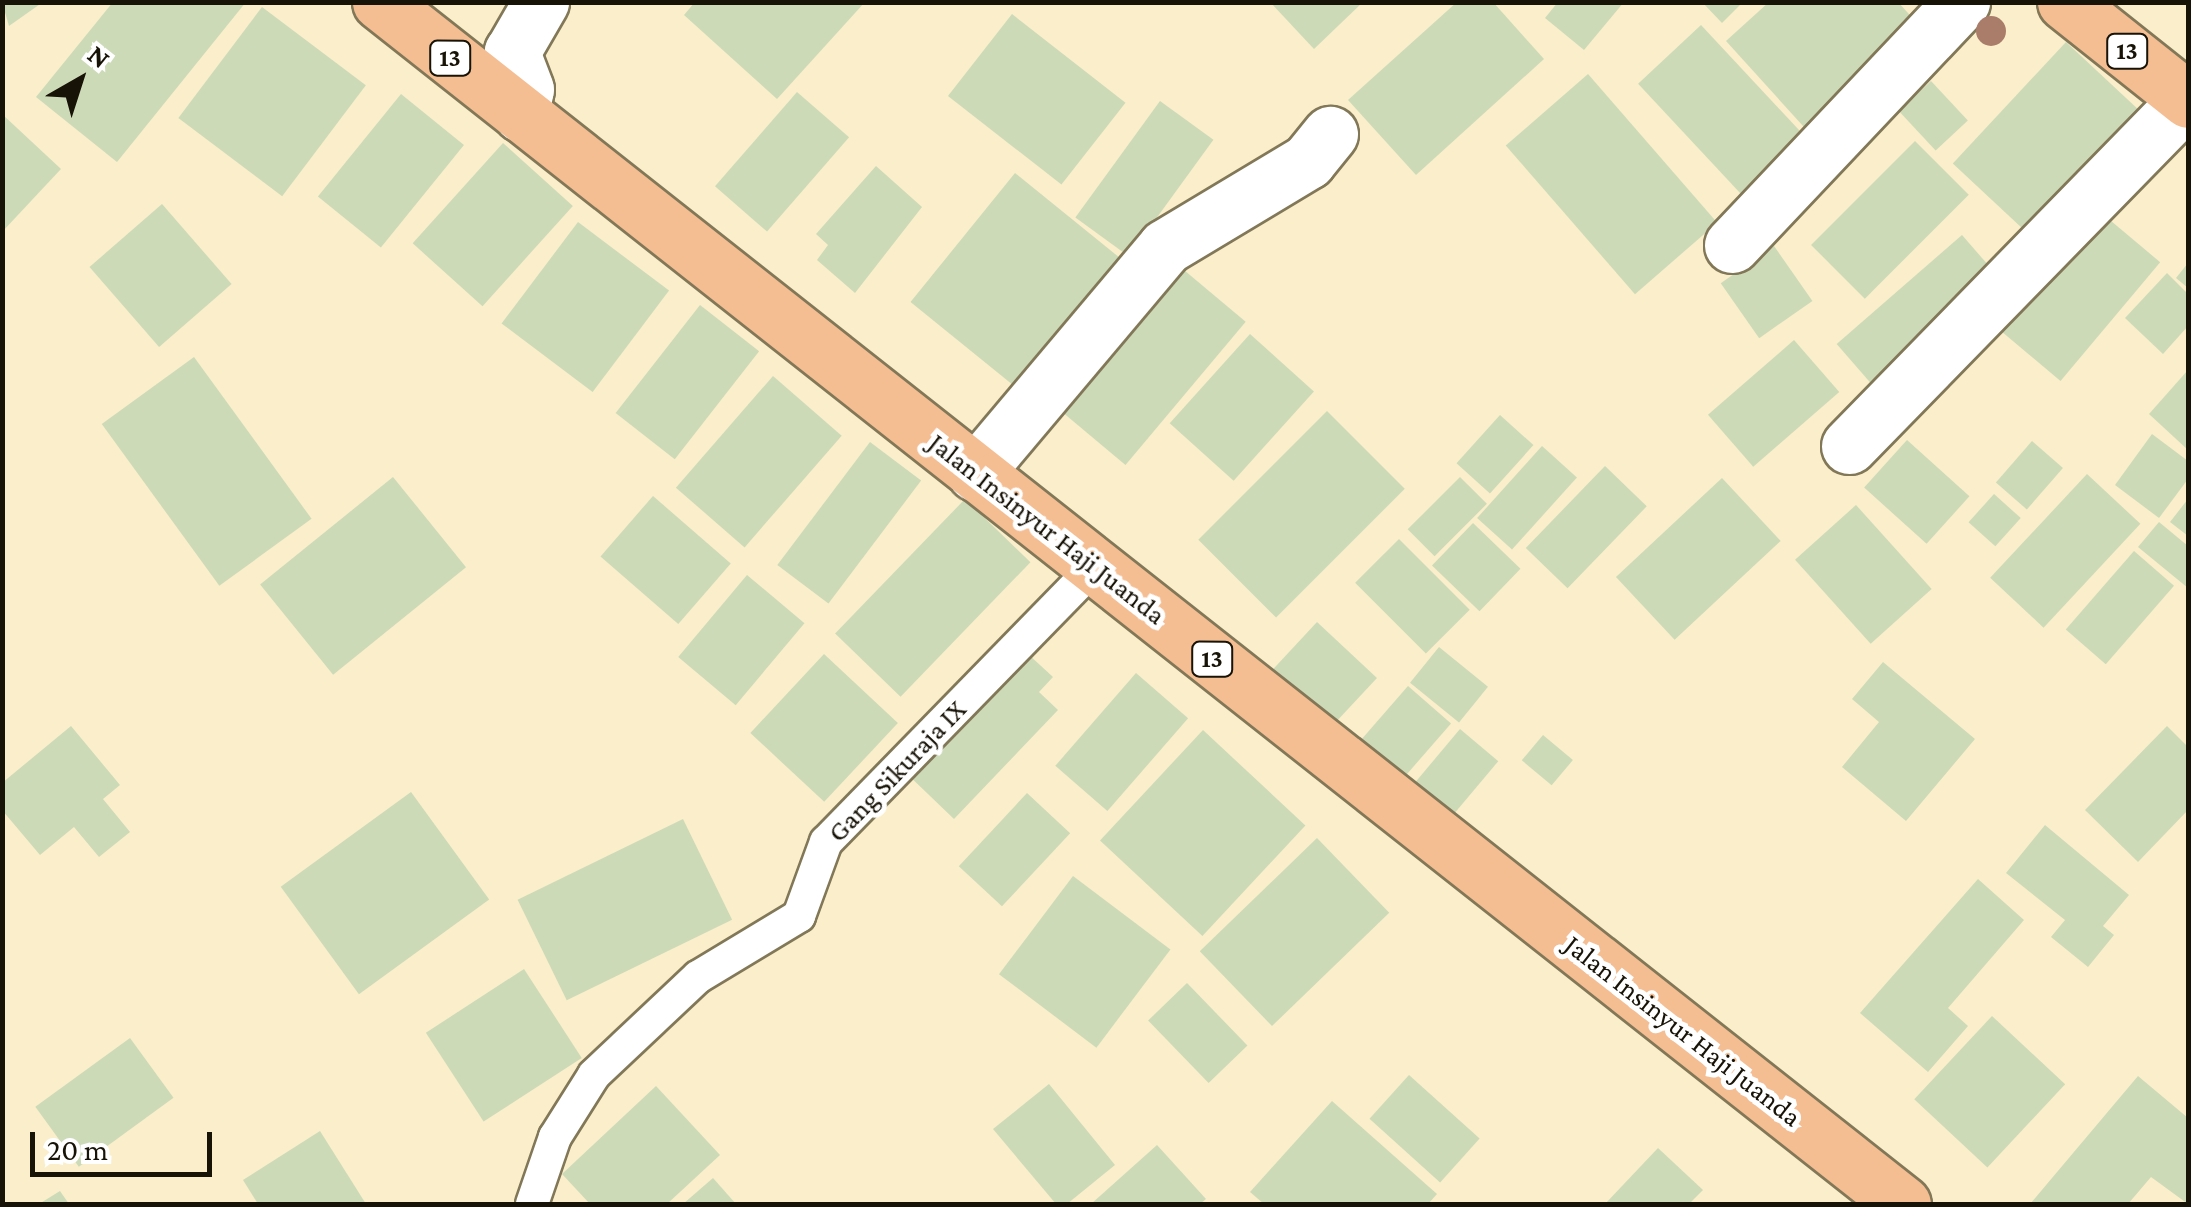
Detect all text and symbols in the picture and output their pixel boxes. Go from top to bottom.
north arrow [30,30,130,130]
road number: 13 [2104,31,2150,71]
text: N [82,38,116,74]
road number: 13 [428,38,472,78]
street label: Jalan Insinyur Haji Juanda [922,426,1172,632]
road number: 13 [1190,639,1234,679]
street label: Gang Sikuraja IX [821,693,973,849]
street label: Jalan Insinyur Haji Juanda [1558,928,1808,1134]
scale bar [35,1112,218,1174]
text: 20 m [47,1133,108,1166]

